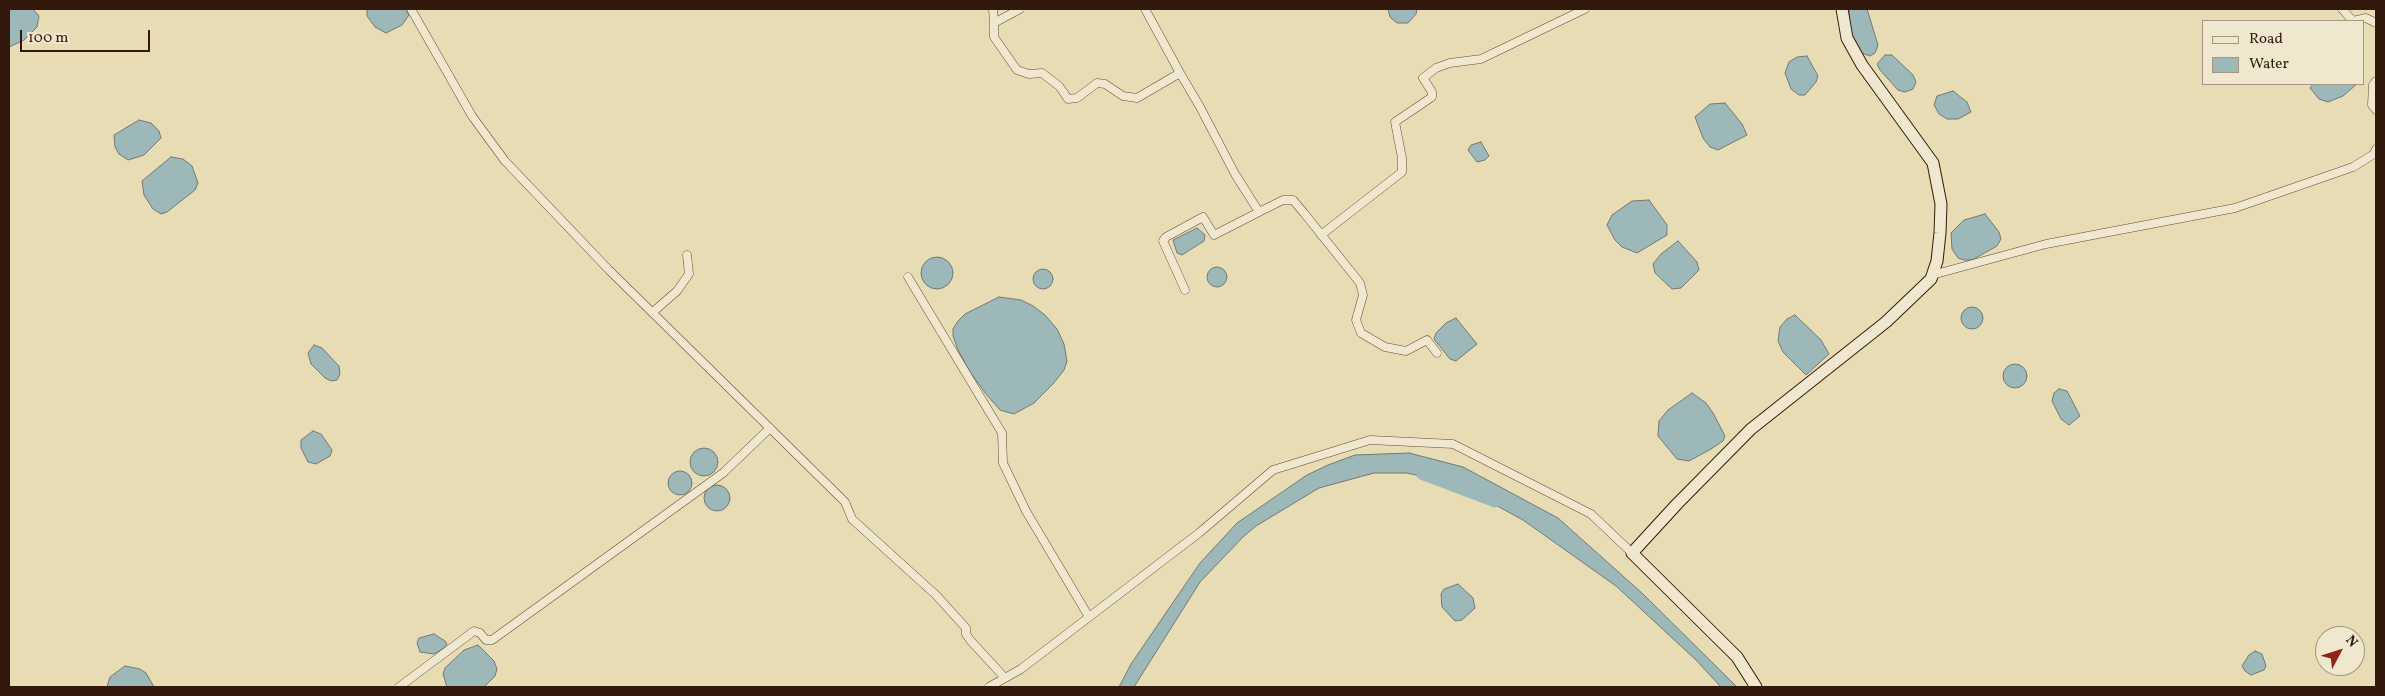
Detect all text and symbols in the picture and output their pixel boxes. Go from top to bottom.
scale bar [22,20,152,52]
legend [2202,20,2365,85]
text: 100 m [28,28,68,49]
text: Road [2249,29,2283,50]
text: Water [2249,54,2289,75]
north arrow [2315,626,2365,676]
text: N [2341,632,2362,652]

